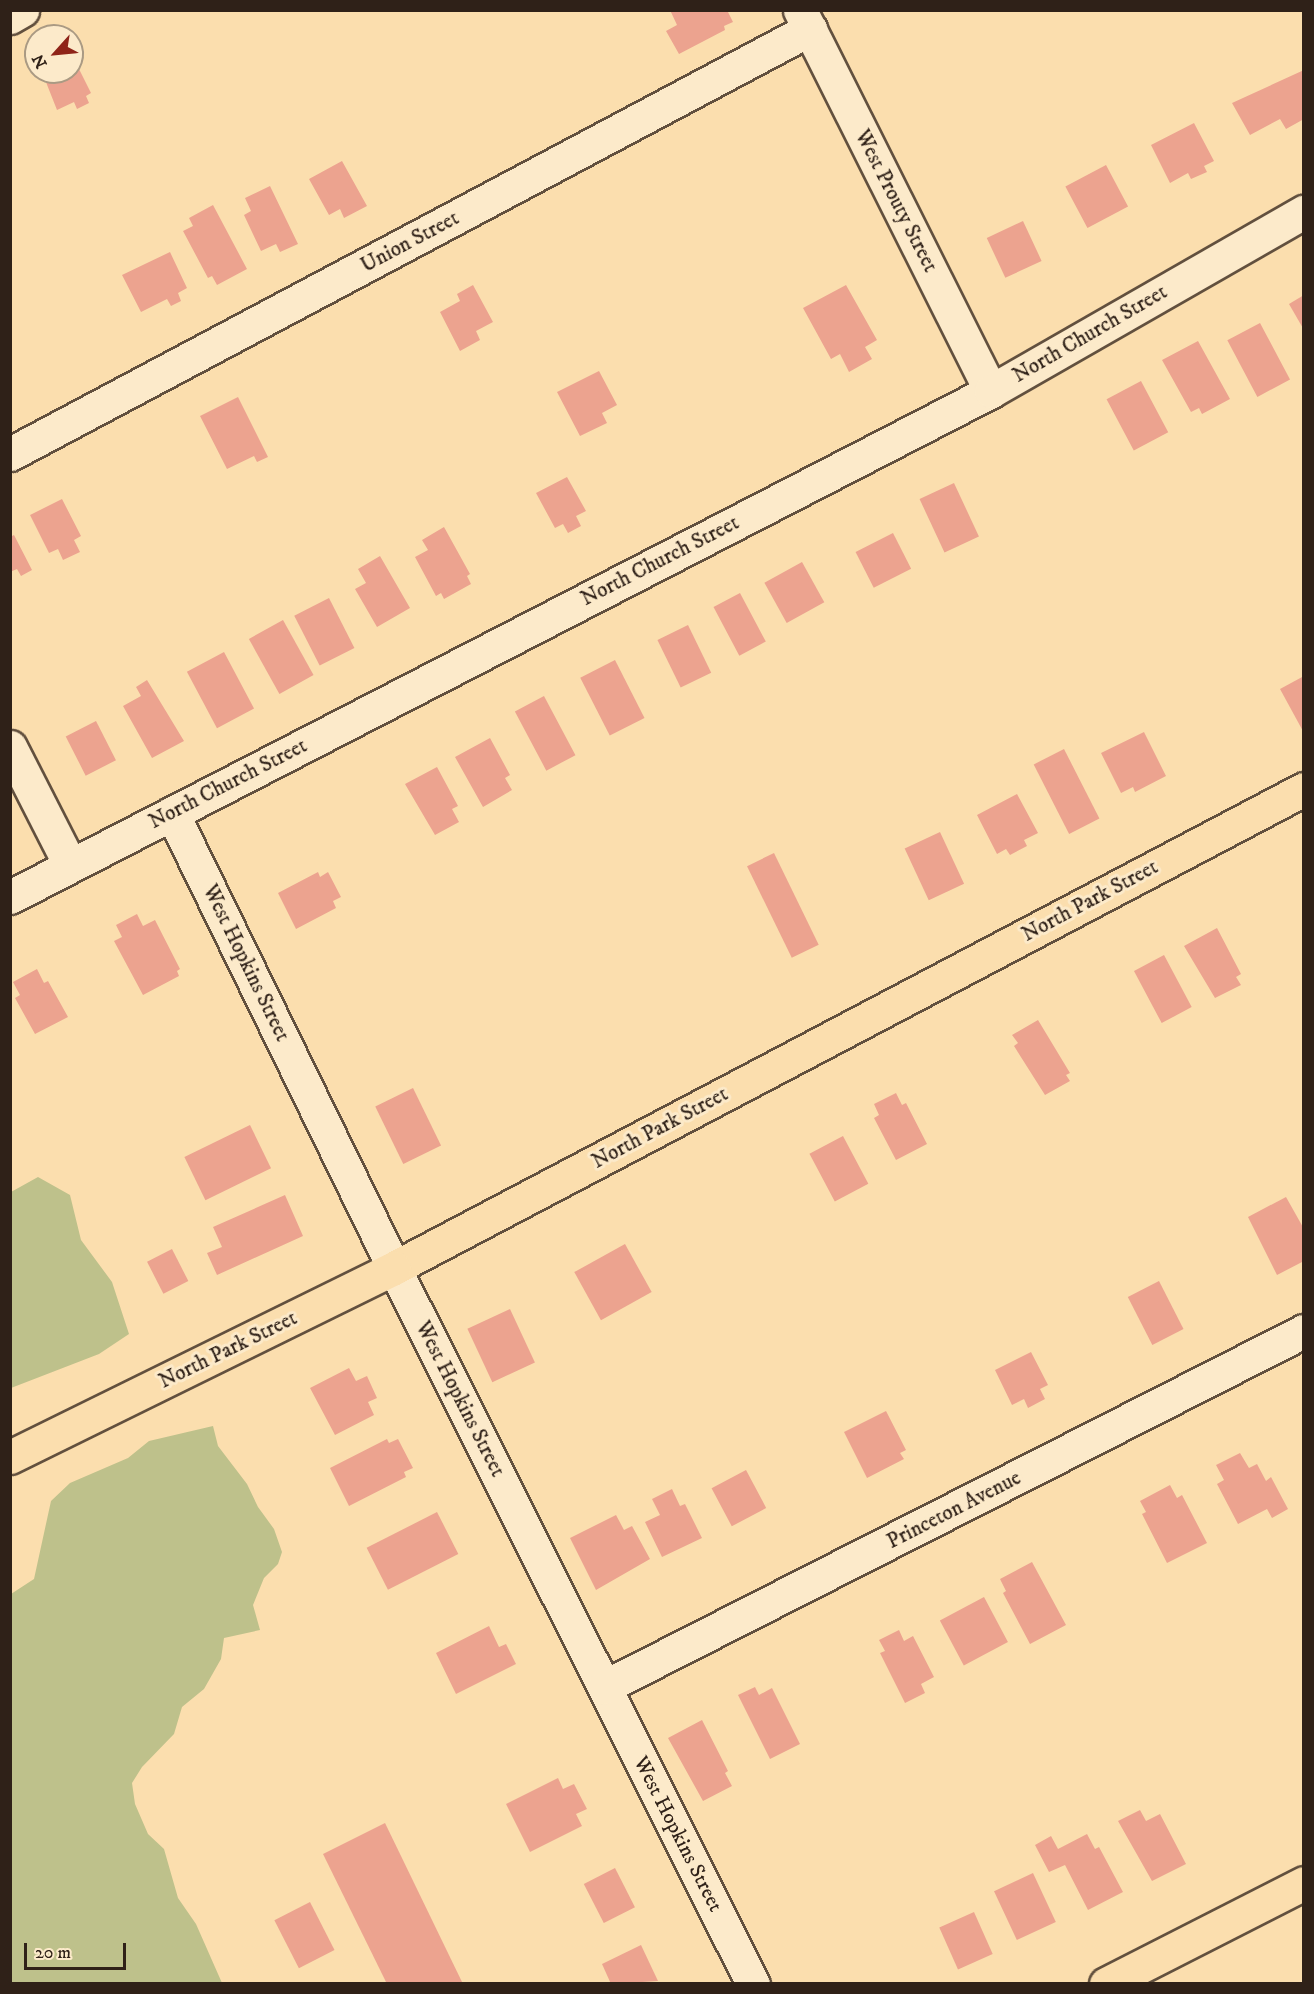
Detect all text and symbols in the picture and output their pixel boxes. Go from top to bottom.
north arrow [24,24,84,84]
text: N [28,51,52,72]
street label: West Prouty Street [849,126,943,276]
street label: Union Street [357,206,463,278]
street label: North Church Street [1008,280,1172,388]
street label: North Church Street [577,510,743,612]
street label: North Church Street [145,733,311,835]
street label: North Park Street [1018,855,1162,947]
street label: West Hopkins Street [197,881,295,1045]
street label: North Park Street [588,1082,732,1174]
street label: North Park Street [155,1306,301,1394]
street label: West Hopkins Street [410,1317,510,1481]
street label: Princeton Avenue [883,1465,1025,1555]
street label: West Hopkins Street [628,1752,728,1916]
scale bar [27,1931,129,1969]
text: 20 m [35,1942,71,1964]

